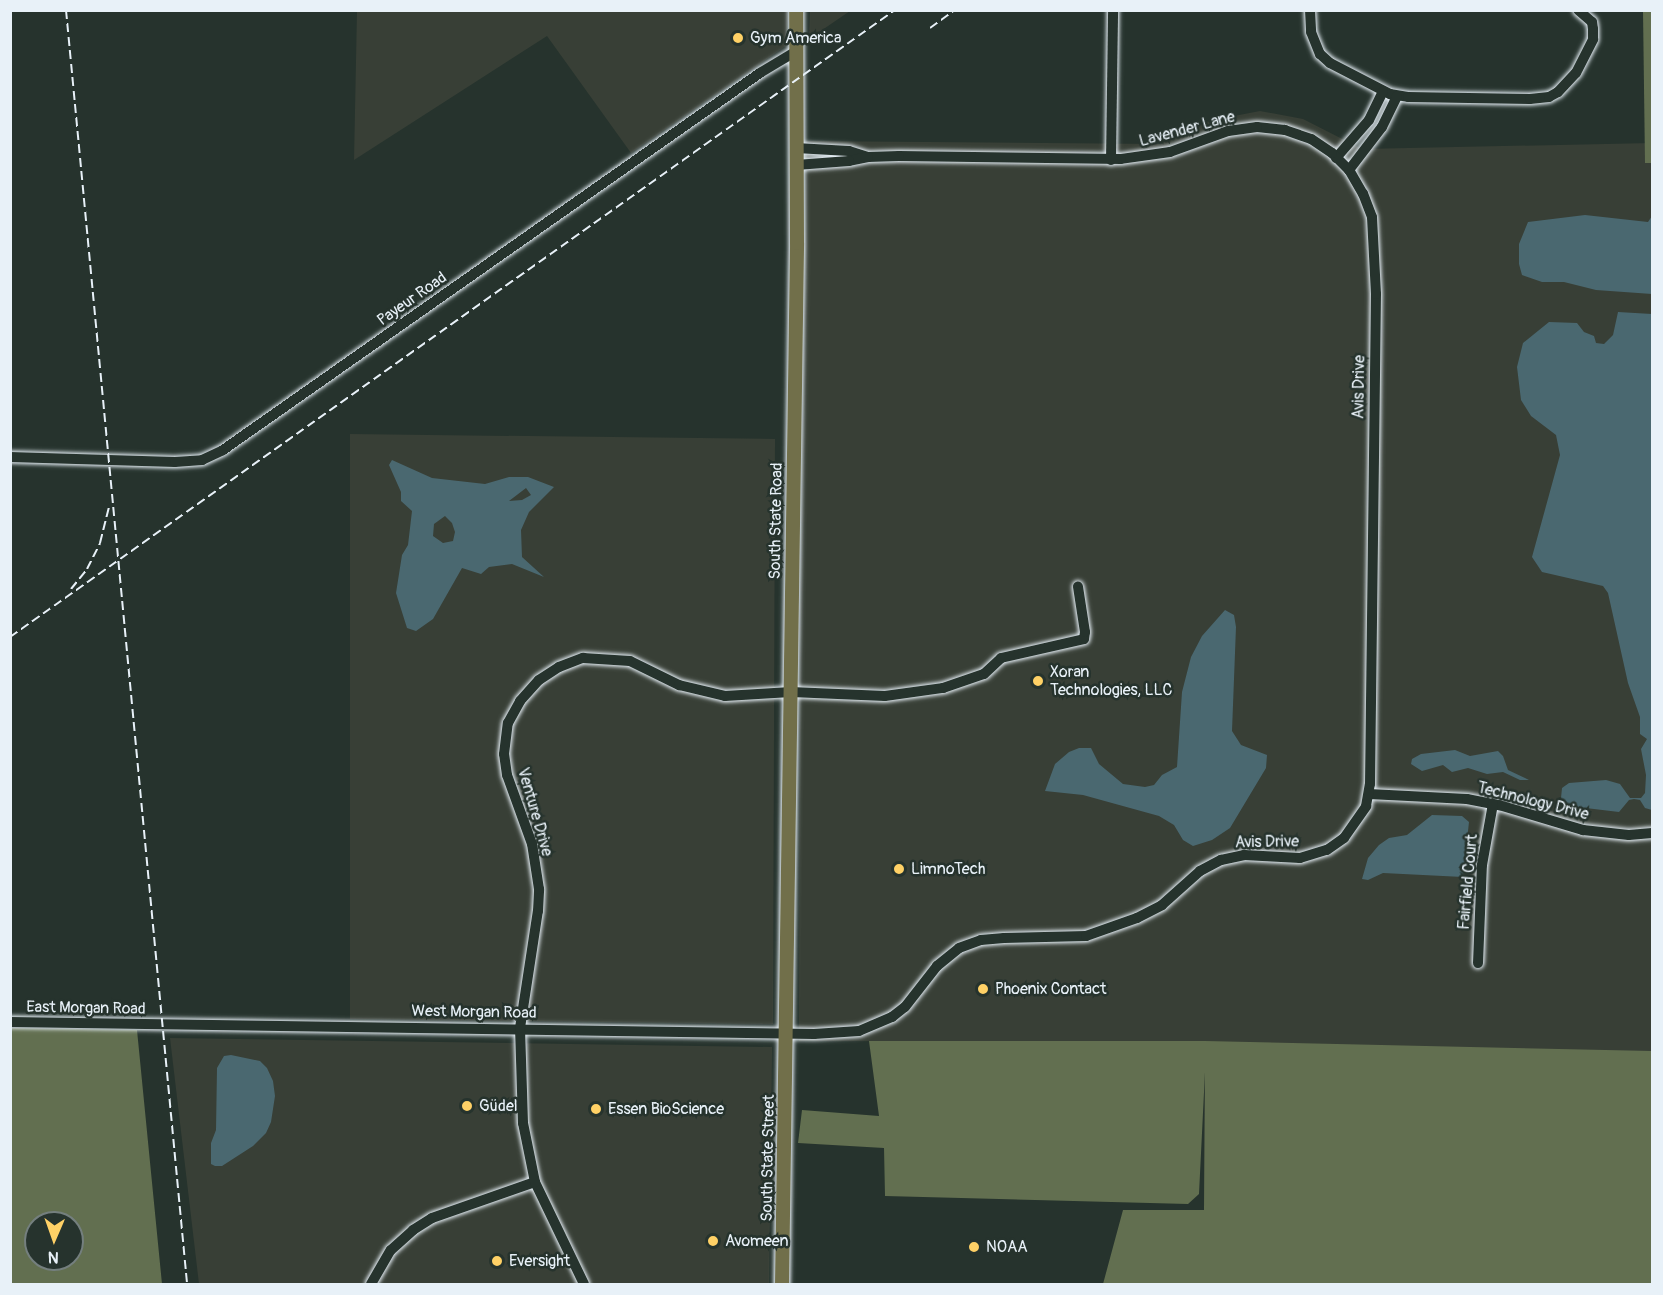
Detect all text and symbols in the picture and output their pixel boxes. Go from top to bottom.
place label: Gym America [750,28,841,48]
marker: Gym America [731,31,745,45]
street label: Lavender Lane [1137,107,1237,151]
street label: Payeur Road [373,268,451,330]
street label: Avis Drive [1349,355,1369,419]
street label: South State Road [765,462,787,580]
place label: Xoran Technologies, LLC [1050,662,1172,700]
marker: Xoran Technologies, LLC [1031,674,1045,688]
street label: Venture Drive [513,765,557,859]
street label: Technology Drive [1475,778,1591,824]
street label: Avis Drive [1235,832,1299,852]
street label: Fairfield Court [1454,833,1482,931]
place label: LimnoTech [911,859,985,879]
marker: LimnoTech [892,862,906,876]
place label: Phoenix Contact [995,979,1107,999]
marker: Phoenix Contact [976,982,990,996]
street label: East Morgan Road [26,997,146,1019]
street label: West Morgan Road [411,1001,537,1023]
street label: South State Street [757,1094,779,1222]
place label: Güdel [479,1096,518,1116]
marker: Güdel [460,1099,474,1113]
place label: Essen BioScience [608,1099,724,1119]
marker: Essen BioScience [589,1102,603,1116]
north arrow [24,1211,84,1271]
place label: Avomeen [725,1231,788,1251]
marker: Avomeen [706,1234,720,1248]
place label: NOAA [986,1237,1028,1257]
marker: NOAA [967,1240,981,1254]
text: N [48,1247,59,1267]
place label: Eversight [509,1251,570,1271]
marker: Eversight [490,1254,504,1268]

